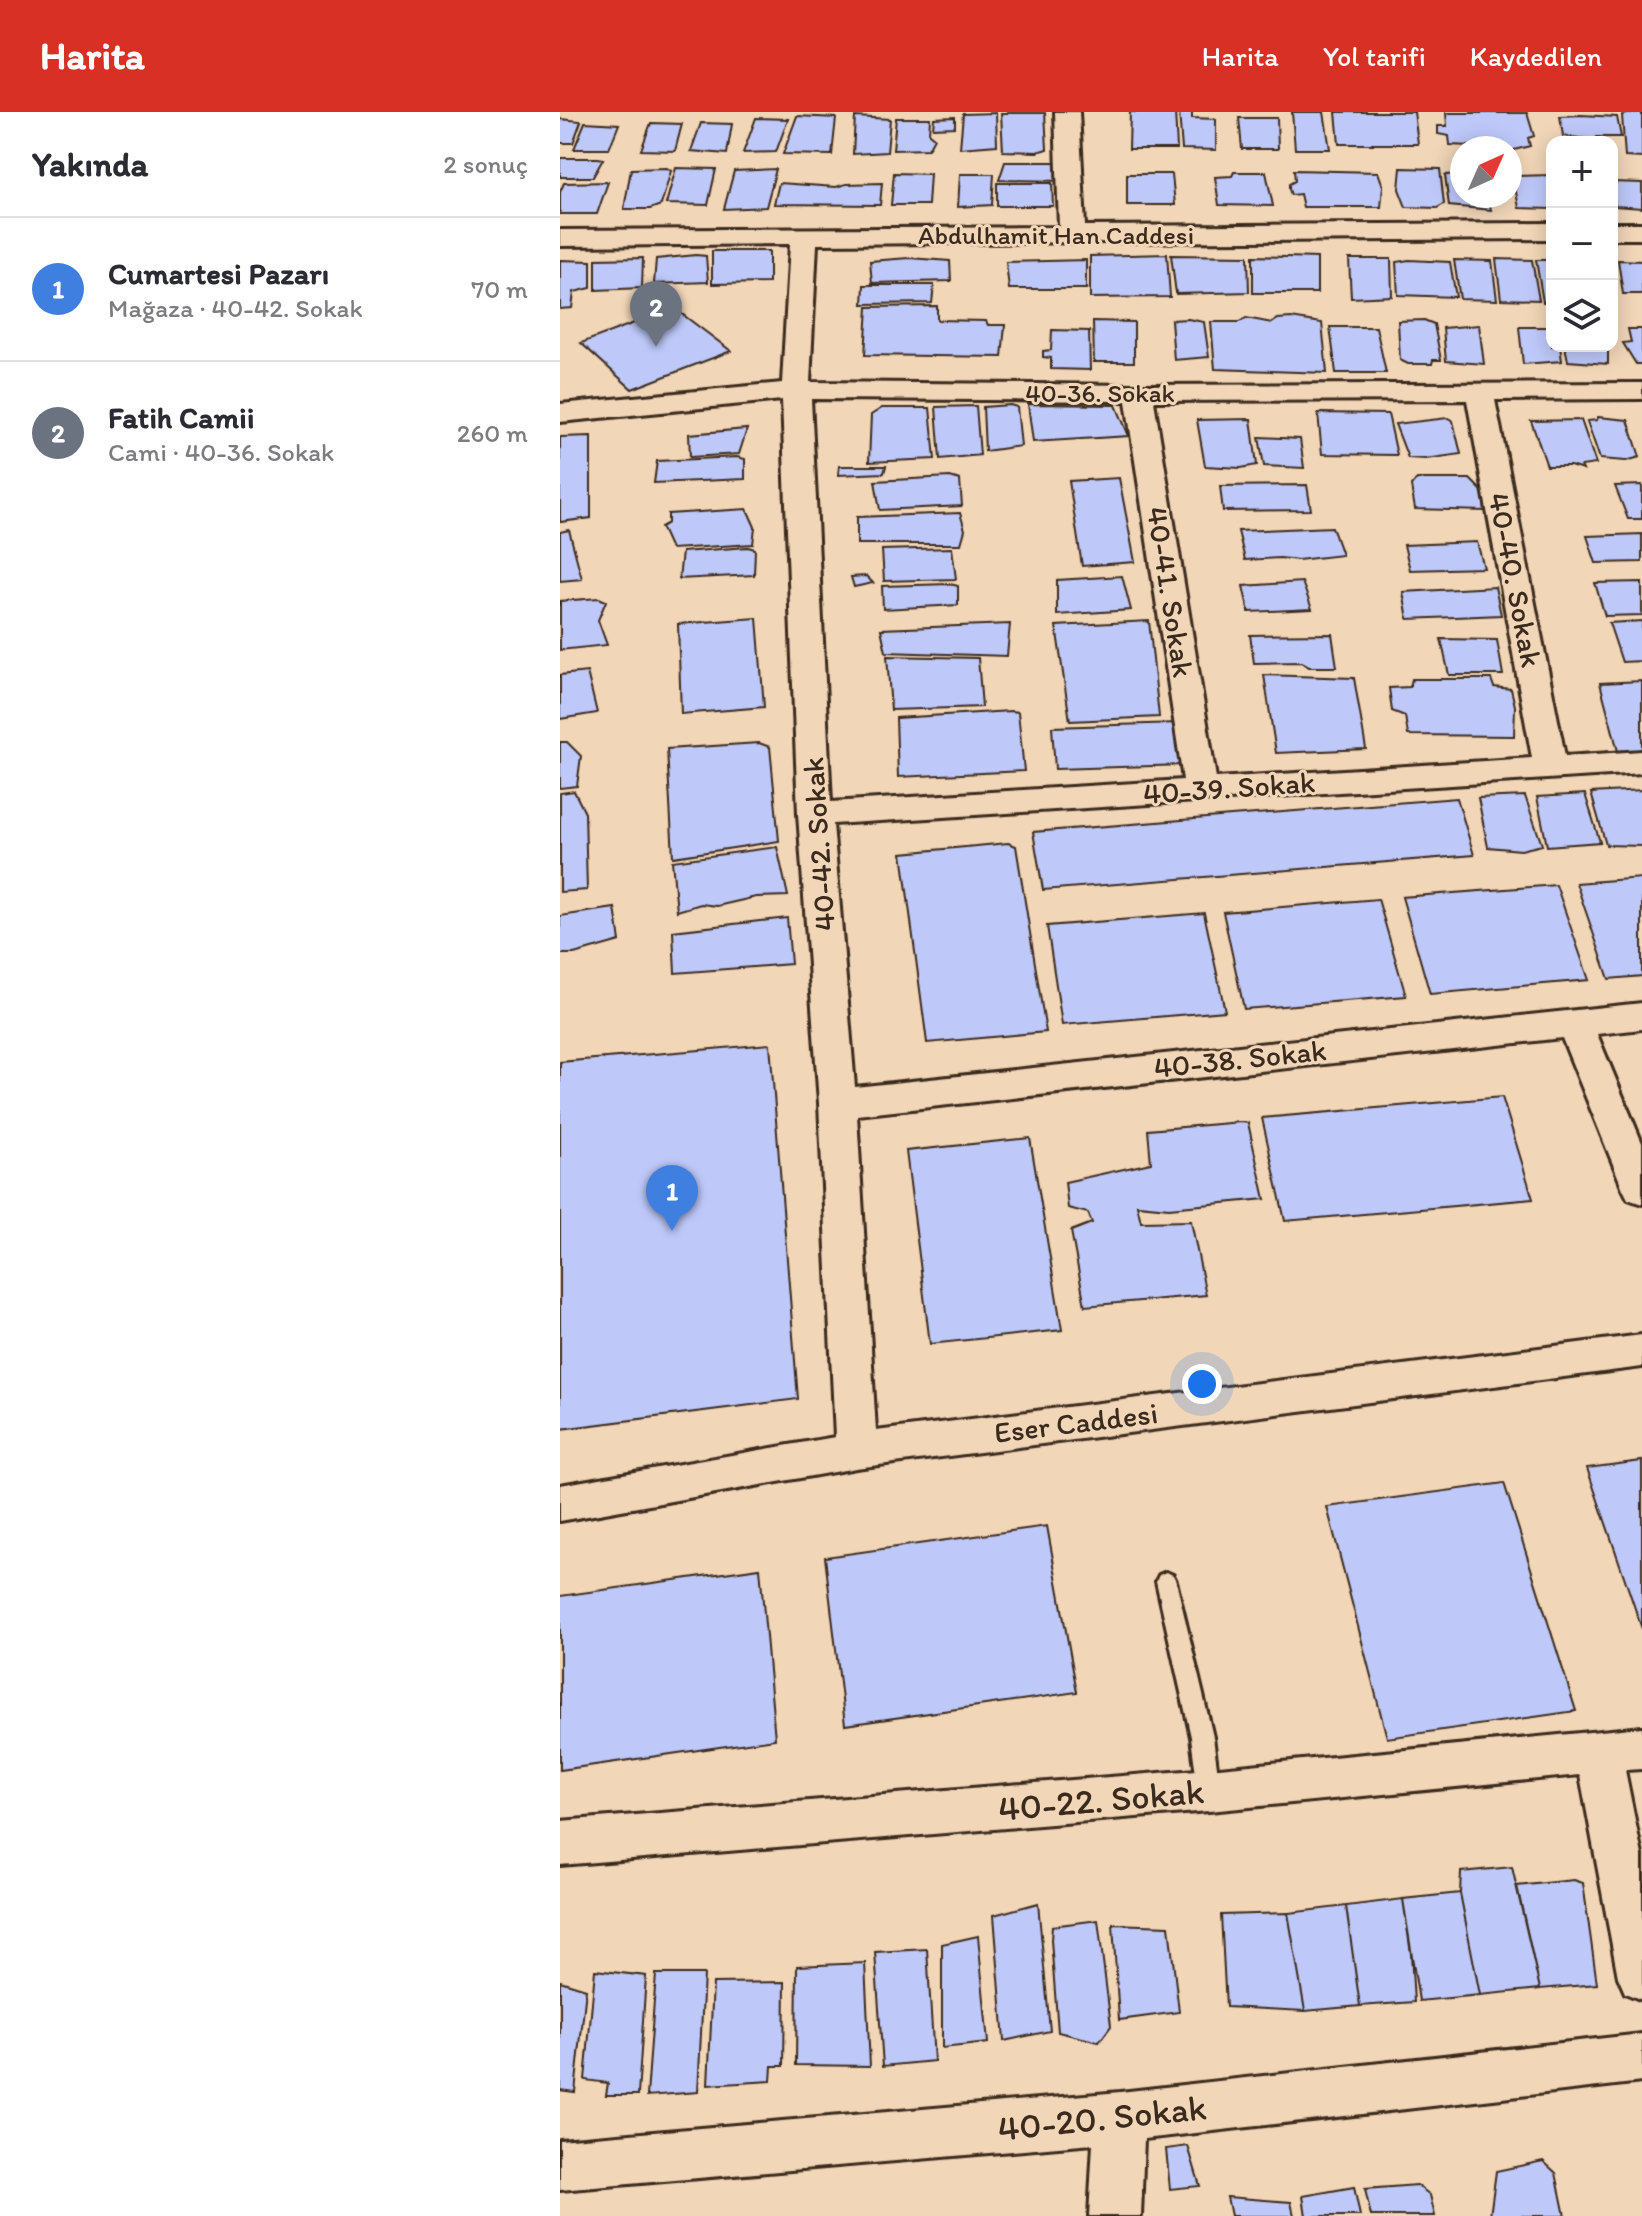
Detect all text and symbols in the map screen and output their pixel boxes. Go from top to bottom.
text: Harita [40,33,145,79]
text: Harita [1202,39,1279,73]
text: Yol tarifi [1323,39,1426,73]
text: Kaydedilen [1470,39,1602,73]
north arrow [1450,136,1522,208]
map controls [1546,136,1618,352]
button: + [1546,136,1618,208]
text: Yakında [32,144,148,185]
text: 2 sonuç [443,148,528,180]
button: − [1546,208,1618,280]
street label: Abdulhamit Han Caddesi [918,219,1194,251]
text: Cumartesi Pazarı [108,255,329,292]
text: 1 [52,273,64,305]
text: 70 m [471,273,528,305]
button: layers [1546,280,1618,352]
pin: 2 [630,281,682,347]
text: Mağaza · 40-42. Sokak [108,292,363,324]
street label: 40-36. Sokak [1025,377,1175,409]
text: Fatih Camii [108,399,254,436]
text: 2 [51,417,65,449]
text: 260 m [457,417,528,449]
text: Cami · 40-36. Sokak [108,436,334,468]
street label: 40-40. Sokak [1480,490,1551,670]
street label: 40-41. Sokak [1139,504,1202,680]
street label: 40-42. Sokak [794,756,843,932]
street label: 40-39. Sokak [1142,763,1316,812]
street label: 40-38. Sokak [1152,1031,1328,1086]
pin: 1 [646,1165,698,1231]
your location [1182,1364,1222,1404]
street label: Eser Caddesi [992,1394,1160,1451]
street label: 40-22. Sokak [996,1769,1206,1830]
street label: 40-20. Sokak [996,2085,1209,2150]

